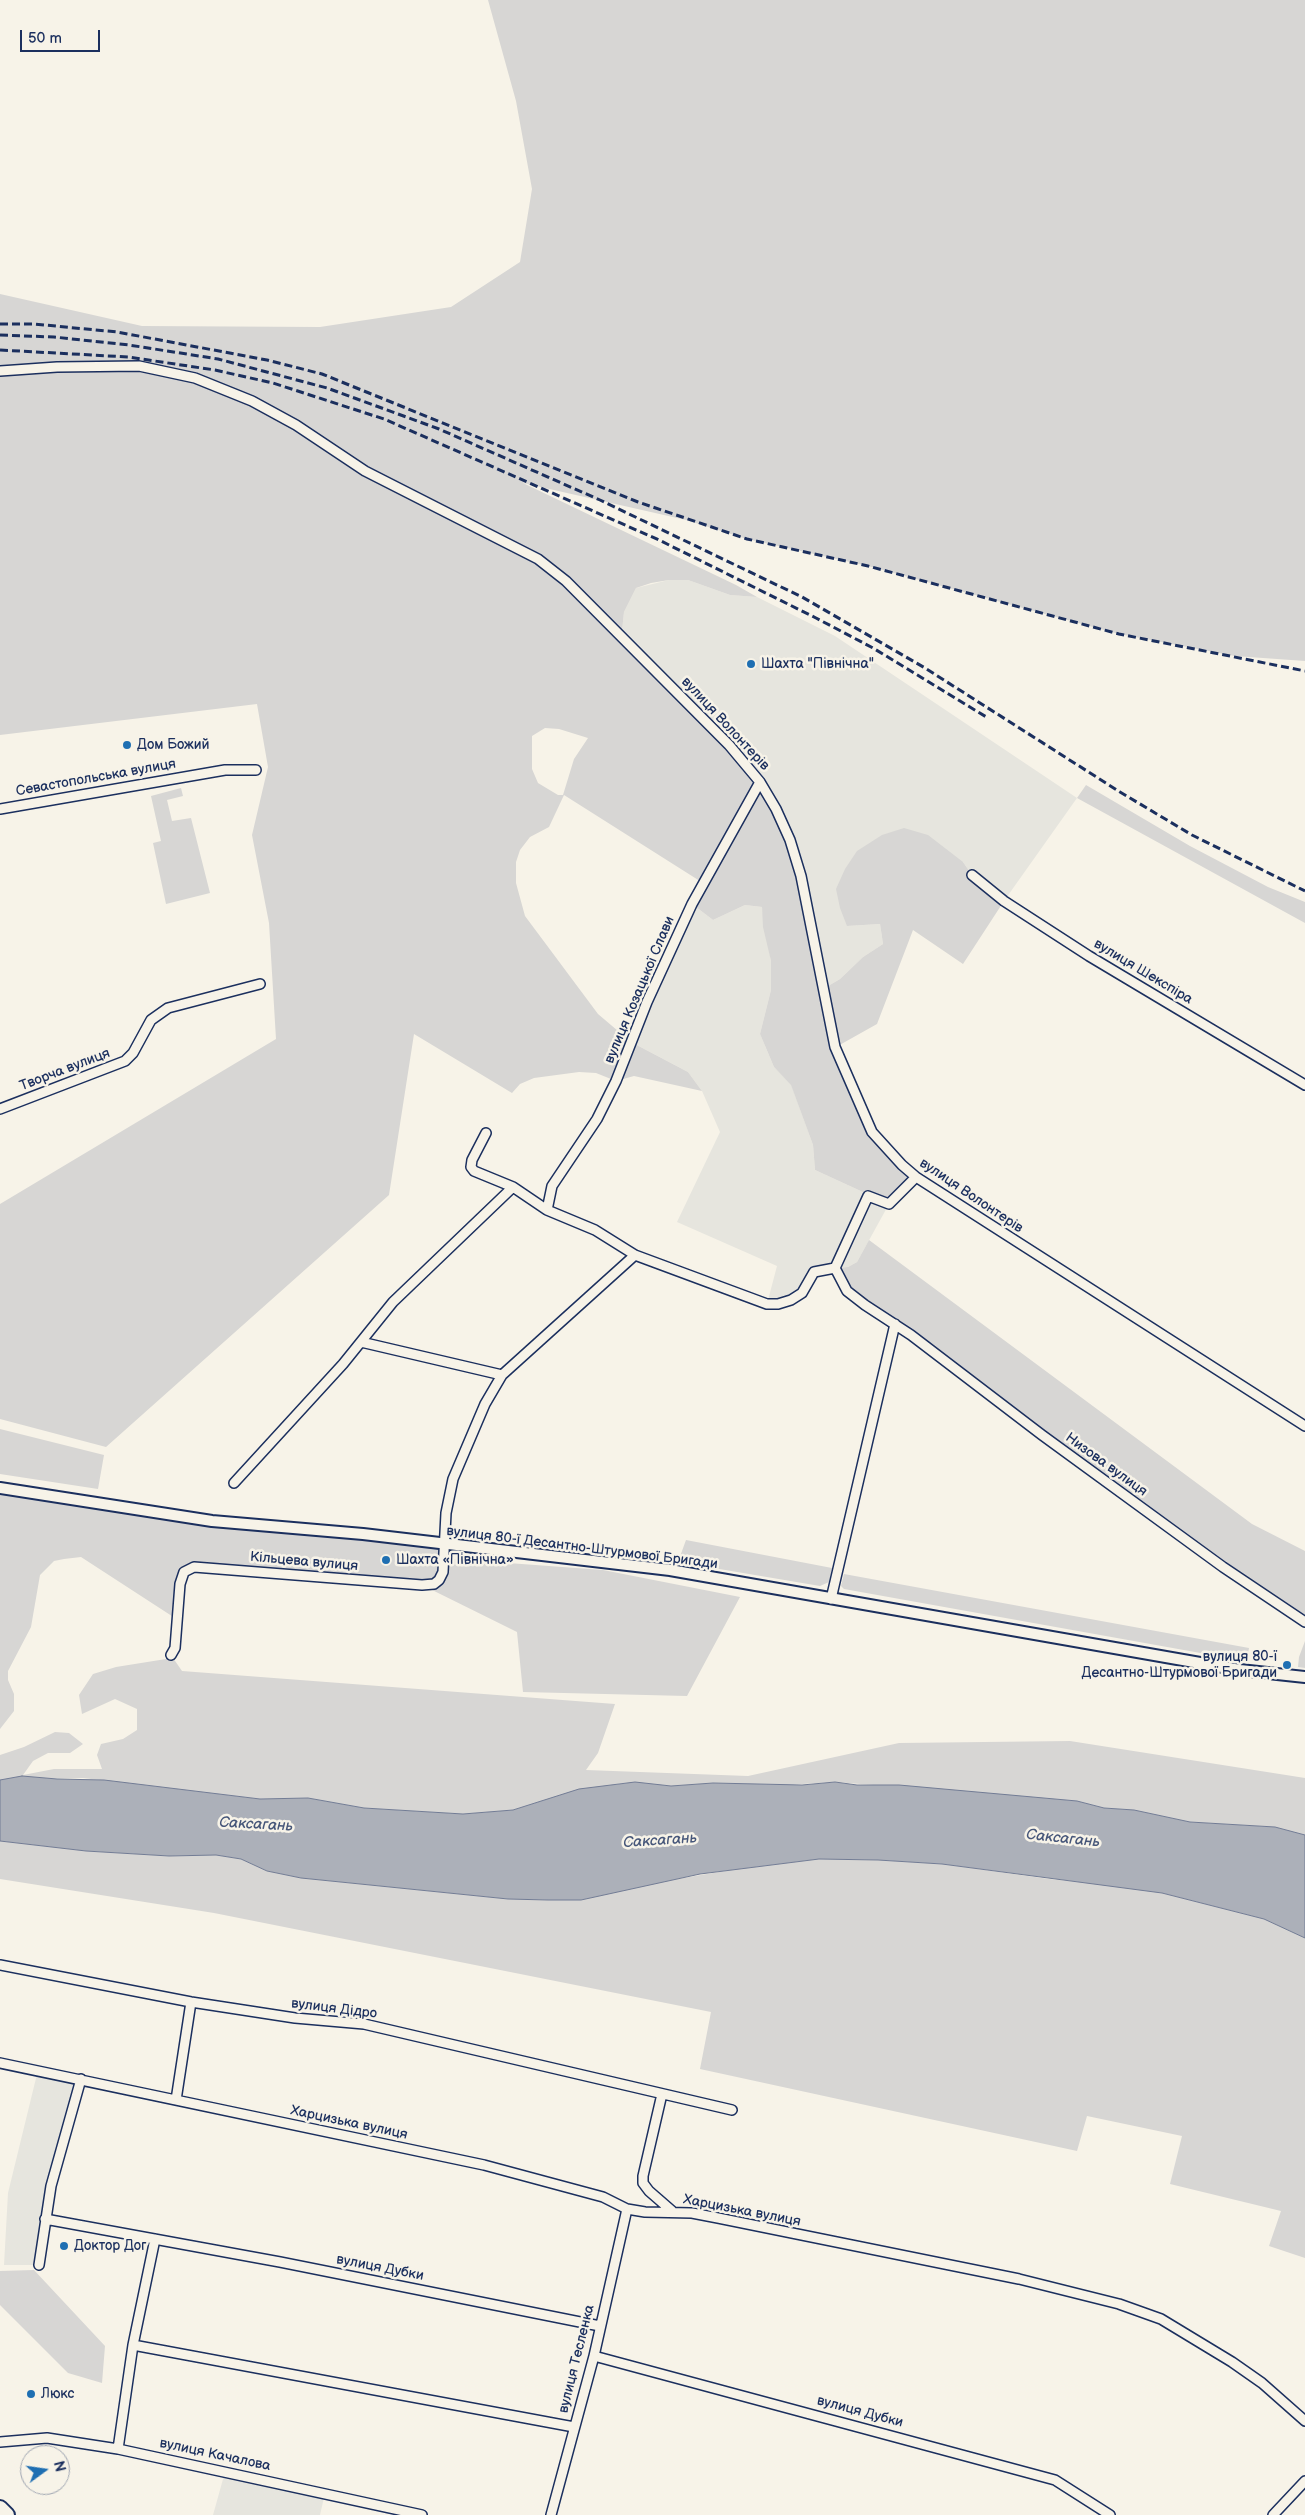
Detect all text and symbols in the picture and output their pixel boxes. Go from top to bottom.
scale bar [22,20,102,52]
text: 50 m [28,29,62,48]
place label: Шахта "Північна" [761,656,874,672]
marker: Шахта "Північна" [745,658,757,670]
street label: вулиця Волонтерів [677,674,773,774]
place label: Дом Божий [137,737,210,753]
marker: Дом Божий [121,739,133,751]
street label: Севастопольська вулиця [15,756,177,800]
street label: вулиця Козацької Слави [601,914,679,1066]
street label: вулиця Шекспіра [1090,936,1196,1008]
street label: Творча вулиця [17,1045,113,1095]
street label: вулиця Волонтерів [916,1155,1026,1237]
street label: Низова вулиця [1062,1430,1150,1500]
street label: вулиця 80-ї Десантно-Штурмової Бригади [445,1523,719,1573]
street label: Кільцева вулиця [249,1549,359,1575]
place label: Шахта «Північна» [396,1552,514,1568]
marker: Шахта «Північна» [380,1554,392,1566]
place label: вулиця 80-ї Десантно-Штурмової Бригади [1082,1649,1277,1681]
marker: вулиця 80-ї Десантно-Штурмової Бригади [1281,1659,1293,1671]
water label: Саксагань [219,1814,293,1836]
water label: Саксагань [1025,1826,1101,1852]
water label: Саксагань [623,1829,697,1853]
street label: вулиця Дідро [290,1995,378,2023]
street label: Харцизька вулиця [289,2102,409,2144]
street label: Харцизька вулиця [682,2191,802,2231]
place label: Доктор Дог [74,2238,147,2254]
marker: Доктор Дог [58,2240,70,2252]
street label: вулиця Дубки [335,2251,425,2285]
street label: вулиця Тесленка [555,2303,599,2415]
place label: Люкс [41,2386,74,2402]
marker: Люкс [25,2388,37,2400]
street label: вулиця Дубки [815,2392,905,2432]
street label: вулиця Качалова [158,2435,272,2475]
north arrow [20,2445,70,2495]
text: N [50,2459,69,2474]

